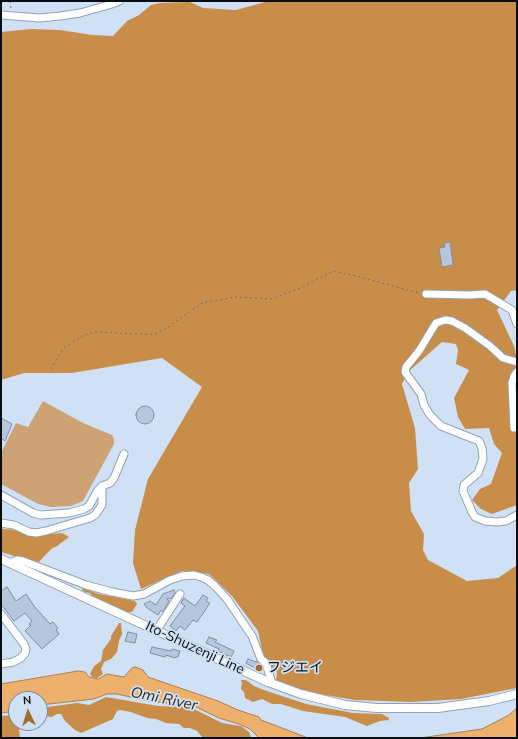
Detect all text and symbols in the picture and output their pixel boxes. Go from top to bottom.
street label: Ito-Shuzenji Line [143,618,247,678]
place label: フジエイ [267,660,323,676]
marker: フジエイ [254,663,264,673]
water label: Omi River [129,683,199,715]
north arrow [8,691,48,731]
text: N [23,693,32,707]

